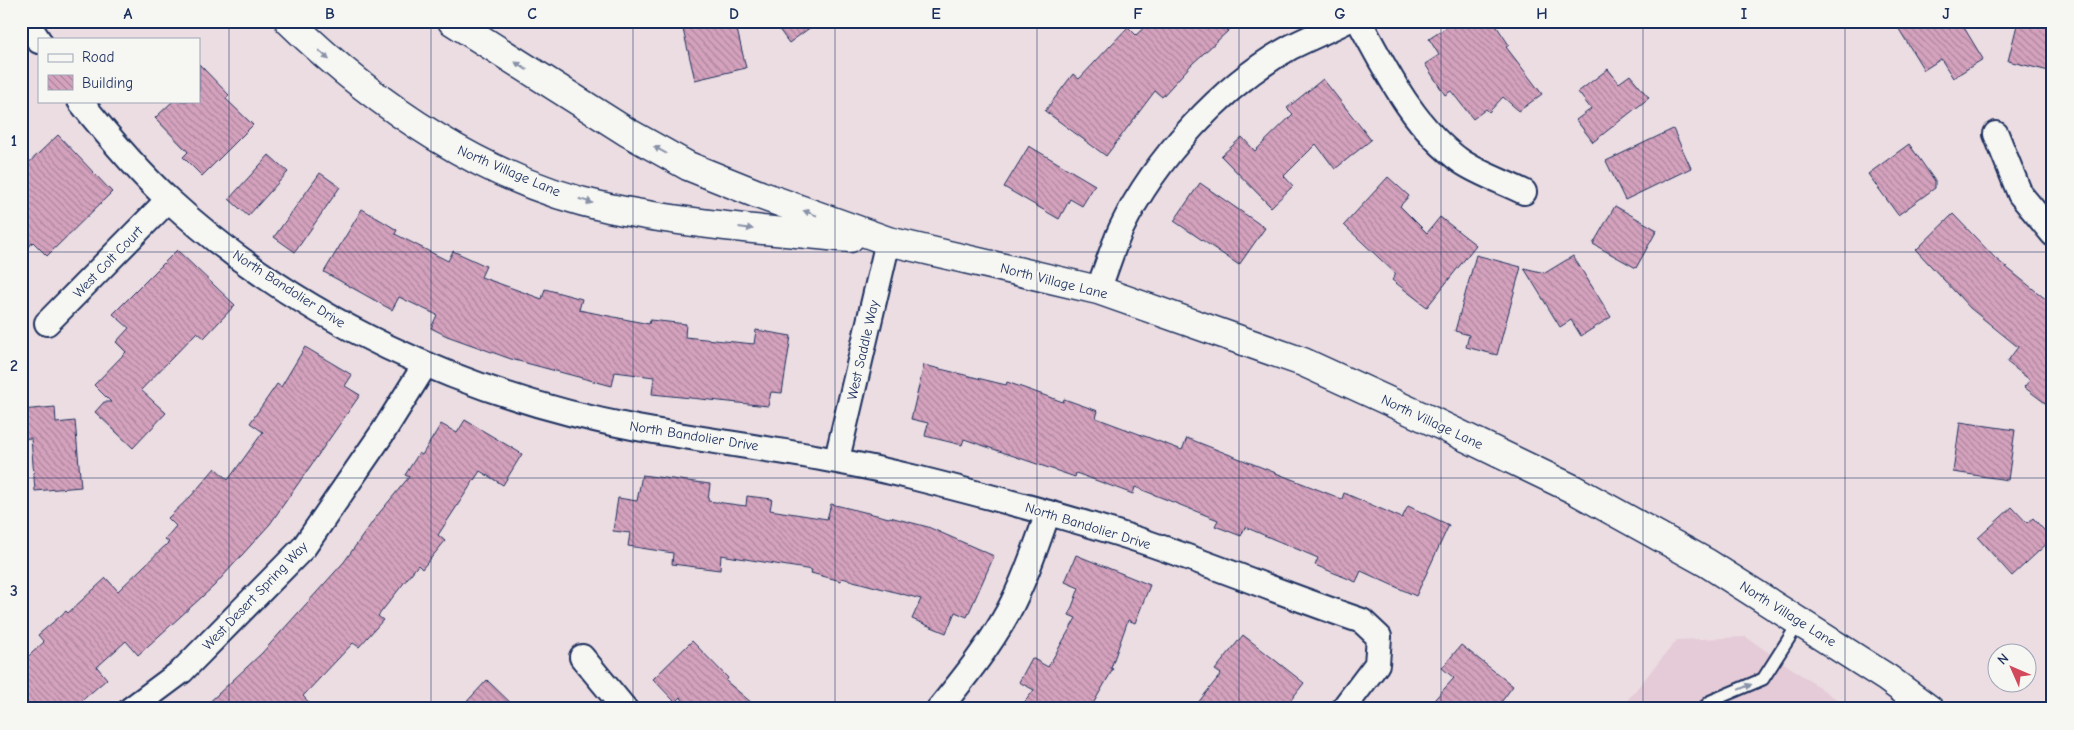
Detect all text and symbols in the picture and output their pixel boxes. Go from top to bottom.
text: A [124,5,133,23]
text: B [325,5,335,23]
text: C [527,5,537,23]
text: D [729,5,739,23]
text: E [931,5,941,23]
text: F [1133,5,1143,23]
text: G [1334,5,1346,23]
text: H [1536,5,1548,23]
text: I [1741,5,1747,23]
text: J [1942,5,1950,23]
legend [38,38,200,102]
text: Road [82,48,114,66]
one-way arrow [318,49,330,61]
one-way arrow [514,61,528,71]
text: Building [82,74,133,92]
text: 1 [11,132,17,150]
street label: North Village Lane [455,142,563,200]
one-way arrow [653,146,667,154]
one-way arrow [579,198,594,206]
one-way arrow [802,209,817,216]
street label: West Colt Court [70,222,147,301]
one-way arrow [738,225,754,233]
street label: North Bandolier Drive [230,246,348,332]
street label: North Village Lane [998,259,1110,303]
street label: West Saddle Way [843,298,883,402]
text: 2 [10,357,18,375]
street label: North Village Lane [1378,391,1486,453]
street label: North Bandolier Drive [628,417,760,455]
street label: North Bandolier Drive [1023,499,1153,553]
street label: West Desert Spring Way [199,538,312,654]
street label: North Village Lane [1737,578,1839,650]
text: 3 [10,582,18,600]
north arrow [1986,642,2036,692]
text: N [1994,650,2012,668]
one-way arrow [1737,682,1752,690]

